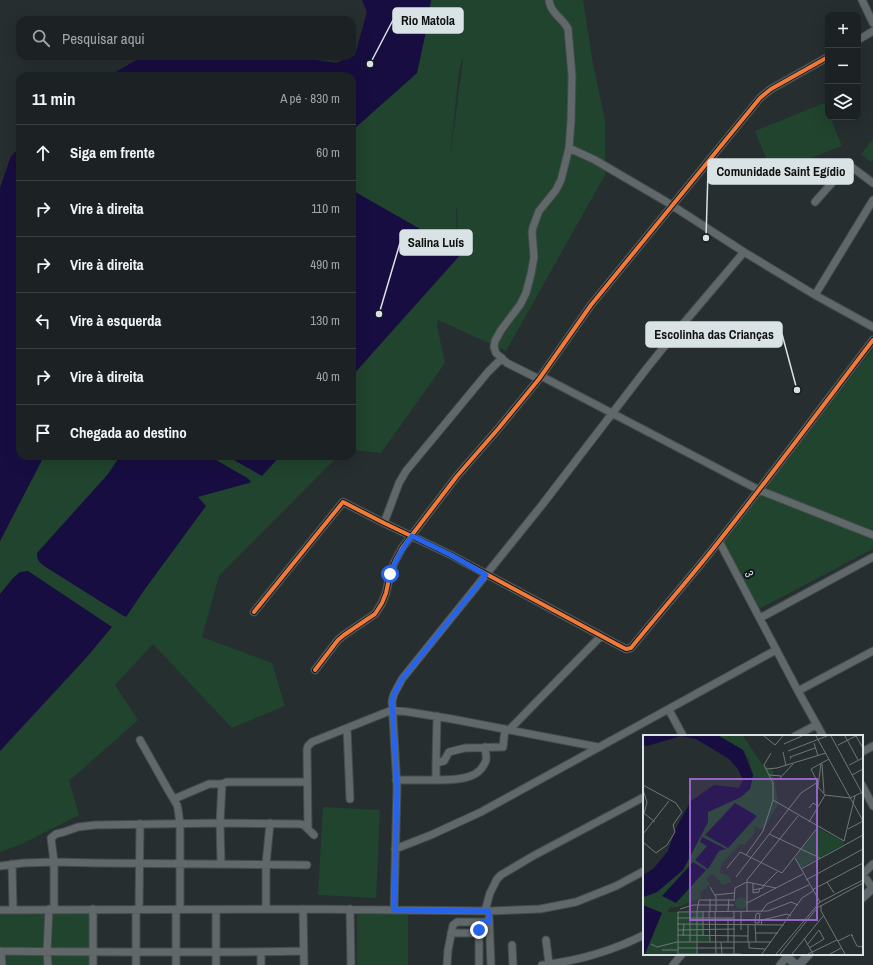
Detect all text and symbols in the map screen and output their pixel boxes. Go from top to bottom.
callout: Rio Matola [393,8,463,33]
text: Rio Matola [401,12,455,29]
map controls [825,12,861,120]
button: + [825,12,861,48]
search box [16,16,356,60]
icon: search [30,27,52,49]
text: Pesquisar aqui [62,28,145,49]
button: − [825,48,861,84]
button: layers [825,84,861,120]
text: 11 min [32,87,75,110]
text: A pé · 830 m [280,90,340,107]
icon: ahead [32,142,54,164]
text: Siga em frente [70,142,155,163]
text: 60 m [316,144,340,161]
callout: Comunidade Sain´t Egídio [708,159,853,184]
text: Comunidade Sain´t Egídio [716,163,846,180]
icon: right [32,198,54,220]
text: Vire à direita [70,198,144,219]
text: 110 m [311,200,340,217]
callout: Salina Luís [400,230,472,255]
text: Salina Luís [408,234,464,251]
icon: right [32,254,54,276]
text: Vire à direita [70,254,144,275]
text: 490 m [310,256,340,273]
icon: left [32,310,54,332]
text: Vire à esquerda [70,310,161,331]
text: 130 m [310,312,340,329]
callout: Escolinha das Crianças [646,322,782,347]
text: Escolinha das Crianças [654,326,774,343]
icon: right [32,366,54,388]
text: Vire à direita [70,366,144,387]
text: 40 m [316,368,340,385]
icon: arrive [32,422,54,444]
text: Chegada ao destino [70,422,187,443]
route start [381,565,399,583]
street label: 3 [741,568,757,580]
inset map [643,735,863,955]
route end [470,921,488,939]

